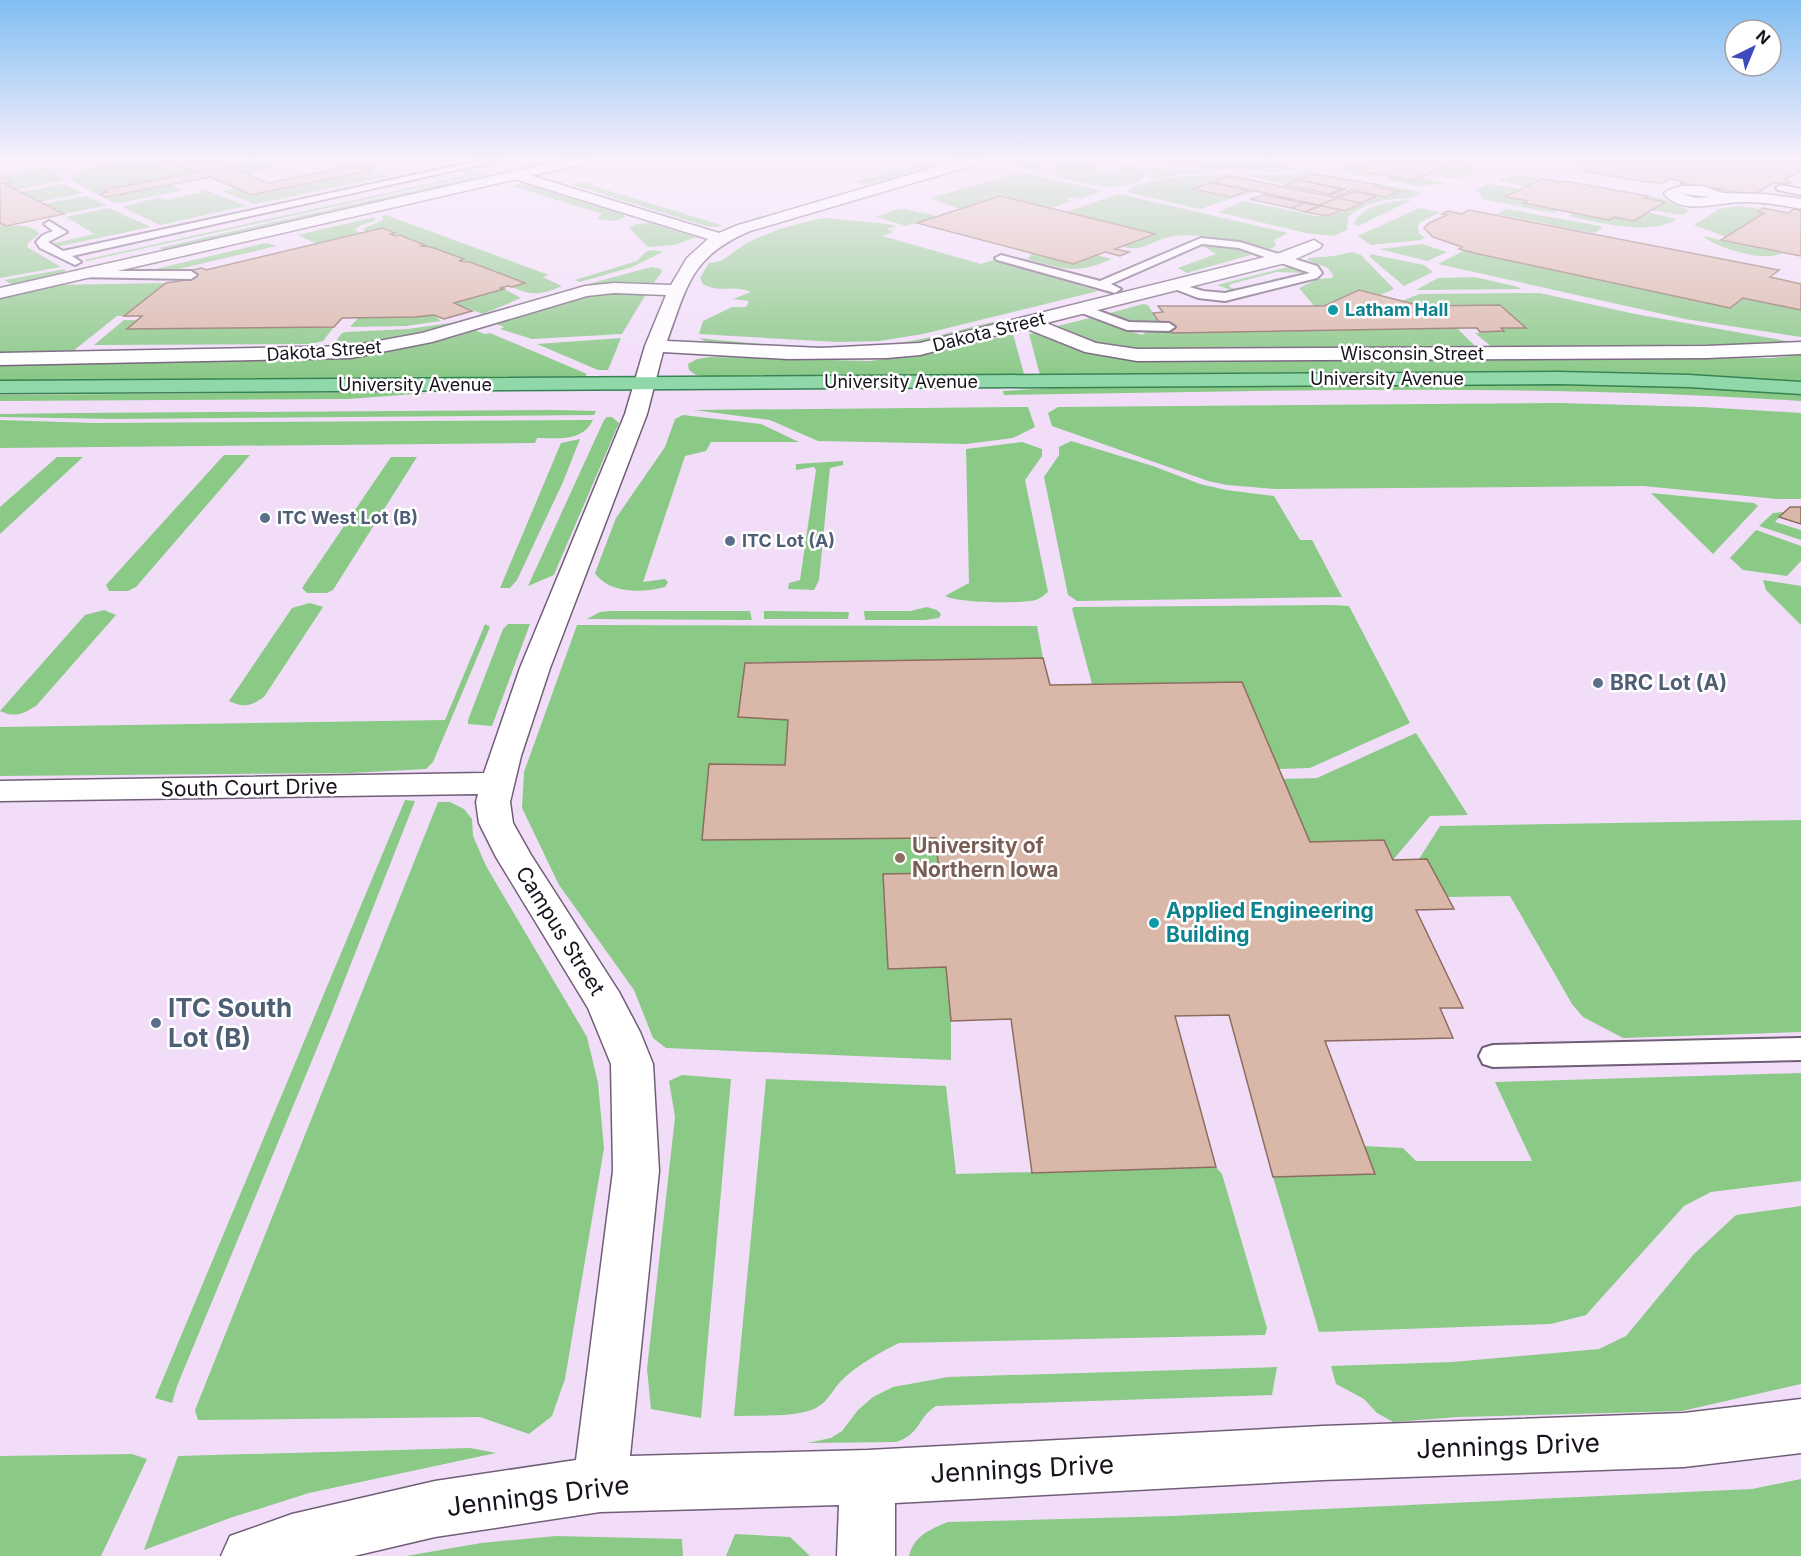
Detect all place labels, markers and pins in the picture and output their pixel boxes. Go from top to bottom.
place label: Latham Hall [1345,299,1448,320]
marker: Latham Hall [1326,303,1340,317]
place label: ITC West Lot (B) [277,507,418,528]
marker: ITC West Lot (B) [258,511,272,525]
place label: ITC Lot (A) [742,530,835,551]
marker: ITC Lot (A) [723,534,737,548]
place label: BRC Lot (A) [1610,670,1727,695]
marker: BRC Lot (A) [1591,676,1605,690]
place label: University of Northern Iowa [912,833,1058,882]
marker: University of Northern Iowa [893,851,907,865]
place label: Applied Engineering Building [1166,898,1374,947]
marker: Applied Engineering Building [1147,916,1161,930]
place label: ITC South Lot (B) [168,992,292,1053]
marker: ITC South Lot (B) [149,1016,163,1030]

